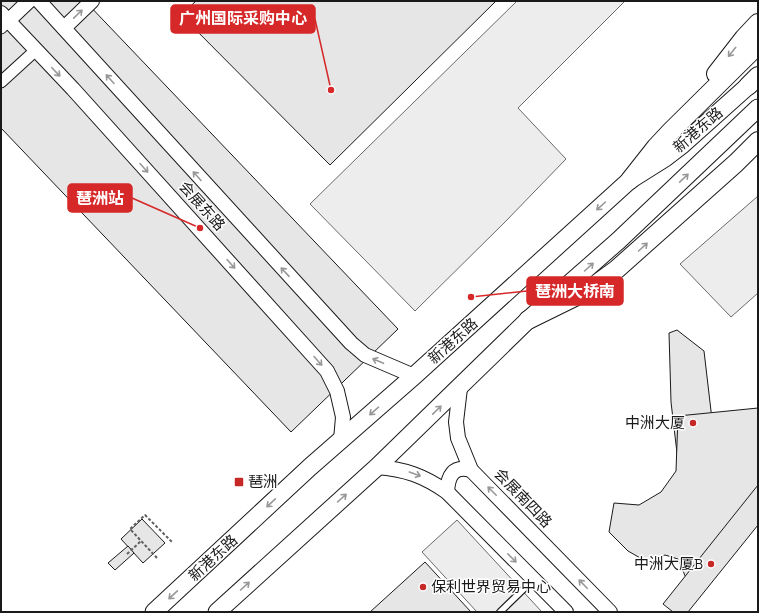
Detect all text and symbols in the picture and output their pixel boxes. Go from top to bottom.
callout: 广州国际采购中心 [171,5,315,33]
one-way arrow [73,9,83,19]
text: 广州国际采购中心 [179,9,307,28]
one-way arrow [728,47,737,58]
one-way arrow [52,67,61,77]
one-way arrow [106,74,115,84]
street label: 新港东路 [669,104,727,156]
one-way arrow [139,163,149,173]
one-way arrow [193,171,202,181]
one-way arrow [679,173,689,183]
street label: 会展东路 [175,178,229,234]
callout: 琶洲站 [68,184,132,212]
text: 琶洲站 [76,189,124,208]
one-way arrow [596,202,606,211]
one-way arrow [638,242,648,252]
one-way arrow [226,259,235,269]
one-way arrow [584,262,594,271]
one-way arrow [280,267,290,277]
callout: 琶洲大桥南 [527,277,623,305]
text: 琶洲大桥南 [535,282,615,301]
street label: 新港东路 [425,314,481,368]
one-way arrow [313,356,323,366]
one-way arrow [372,357,384,364]
one-way arrow [432,405,442,415]
one-way arrow [369,406,379,416]
place label: 中洲大厦 [625,414,685,432]
marker: 中洲大厦 [688,418,698,428]
street label: 会展南四路 [490,465,556,531]
one-way arrow [408,471,421,478]
place label: 琶洲 [248,473,278,491]
marker: 琶洲 [233,476,245,488]
one-way arrow [487,486,497,496]
one-way arrow [337,494,347,503]
one-way arrow [266,498,276,508]
street label: 新港东路 [185,531,241,585]
one-way arrow [507,553,517,563]
place label: 中洲大厦B [634,555,703,573]
marker: 中洲大厦B [706,559,716,569]
place label: 保利世界贸易中心 [431,578,551,596]
one-way arrow [578,579,588,589]
one-way arrow [240,581,251,590]
marker: 保利世界贸易中心 [418,582,428,592]
one-way arrow [168,590,178,600]

